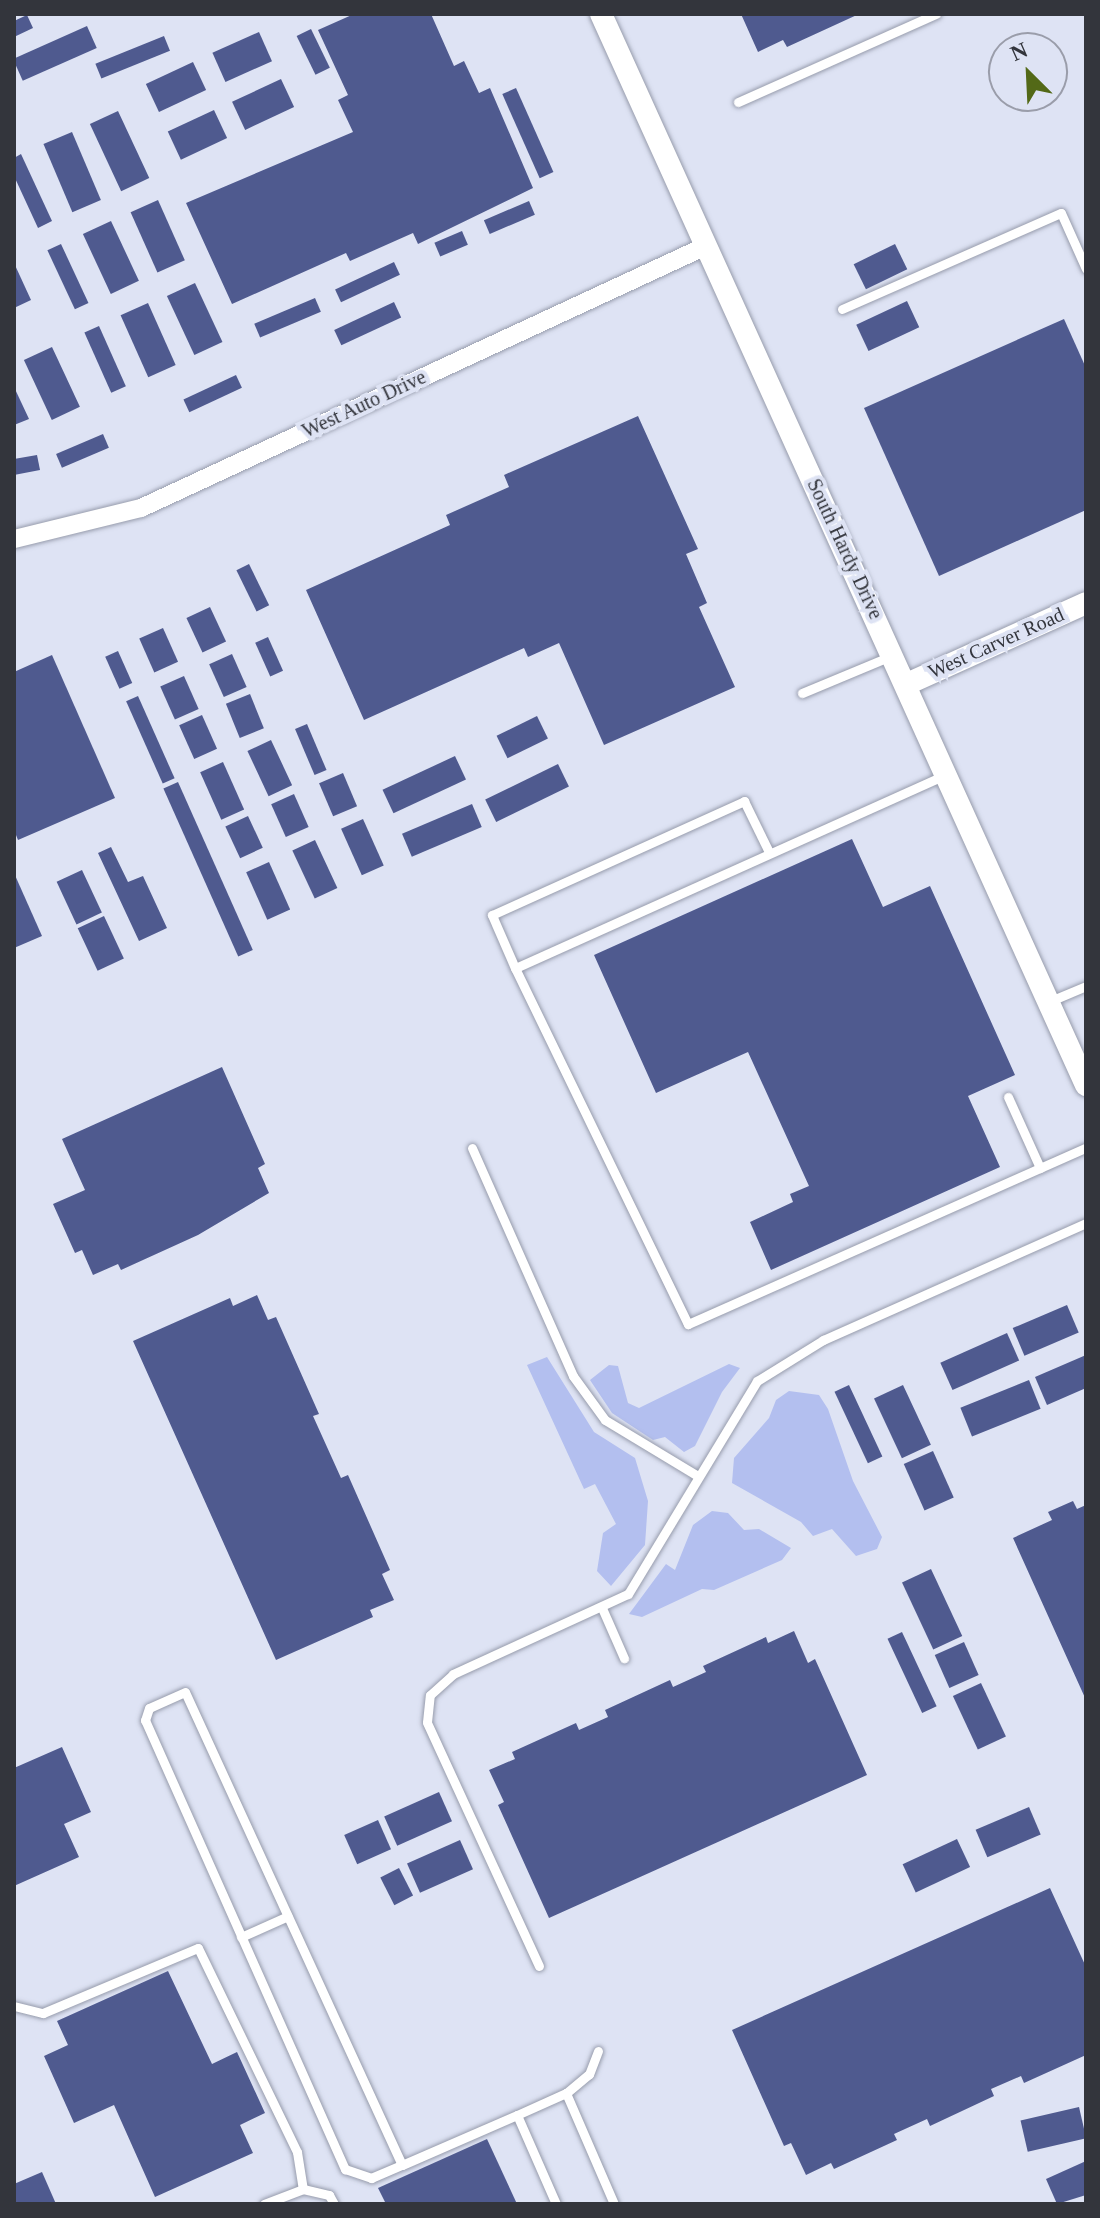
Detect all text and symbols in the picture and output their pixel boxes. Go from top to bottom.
north arrow [988,32,1068,112]
text: N [1006,37,1031,66]
street label: West Auto Drive [298,365,430,443]
street label: South Hardy Drive [802,475,888,623]
street label: West Carver Road [924,602,1068,684]

